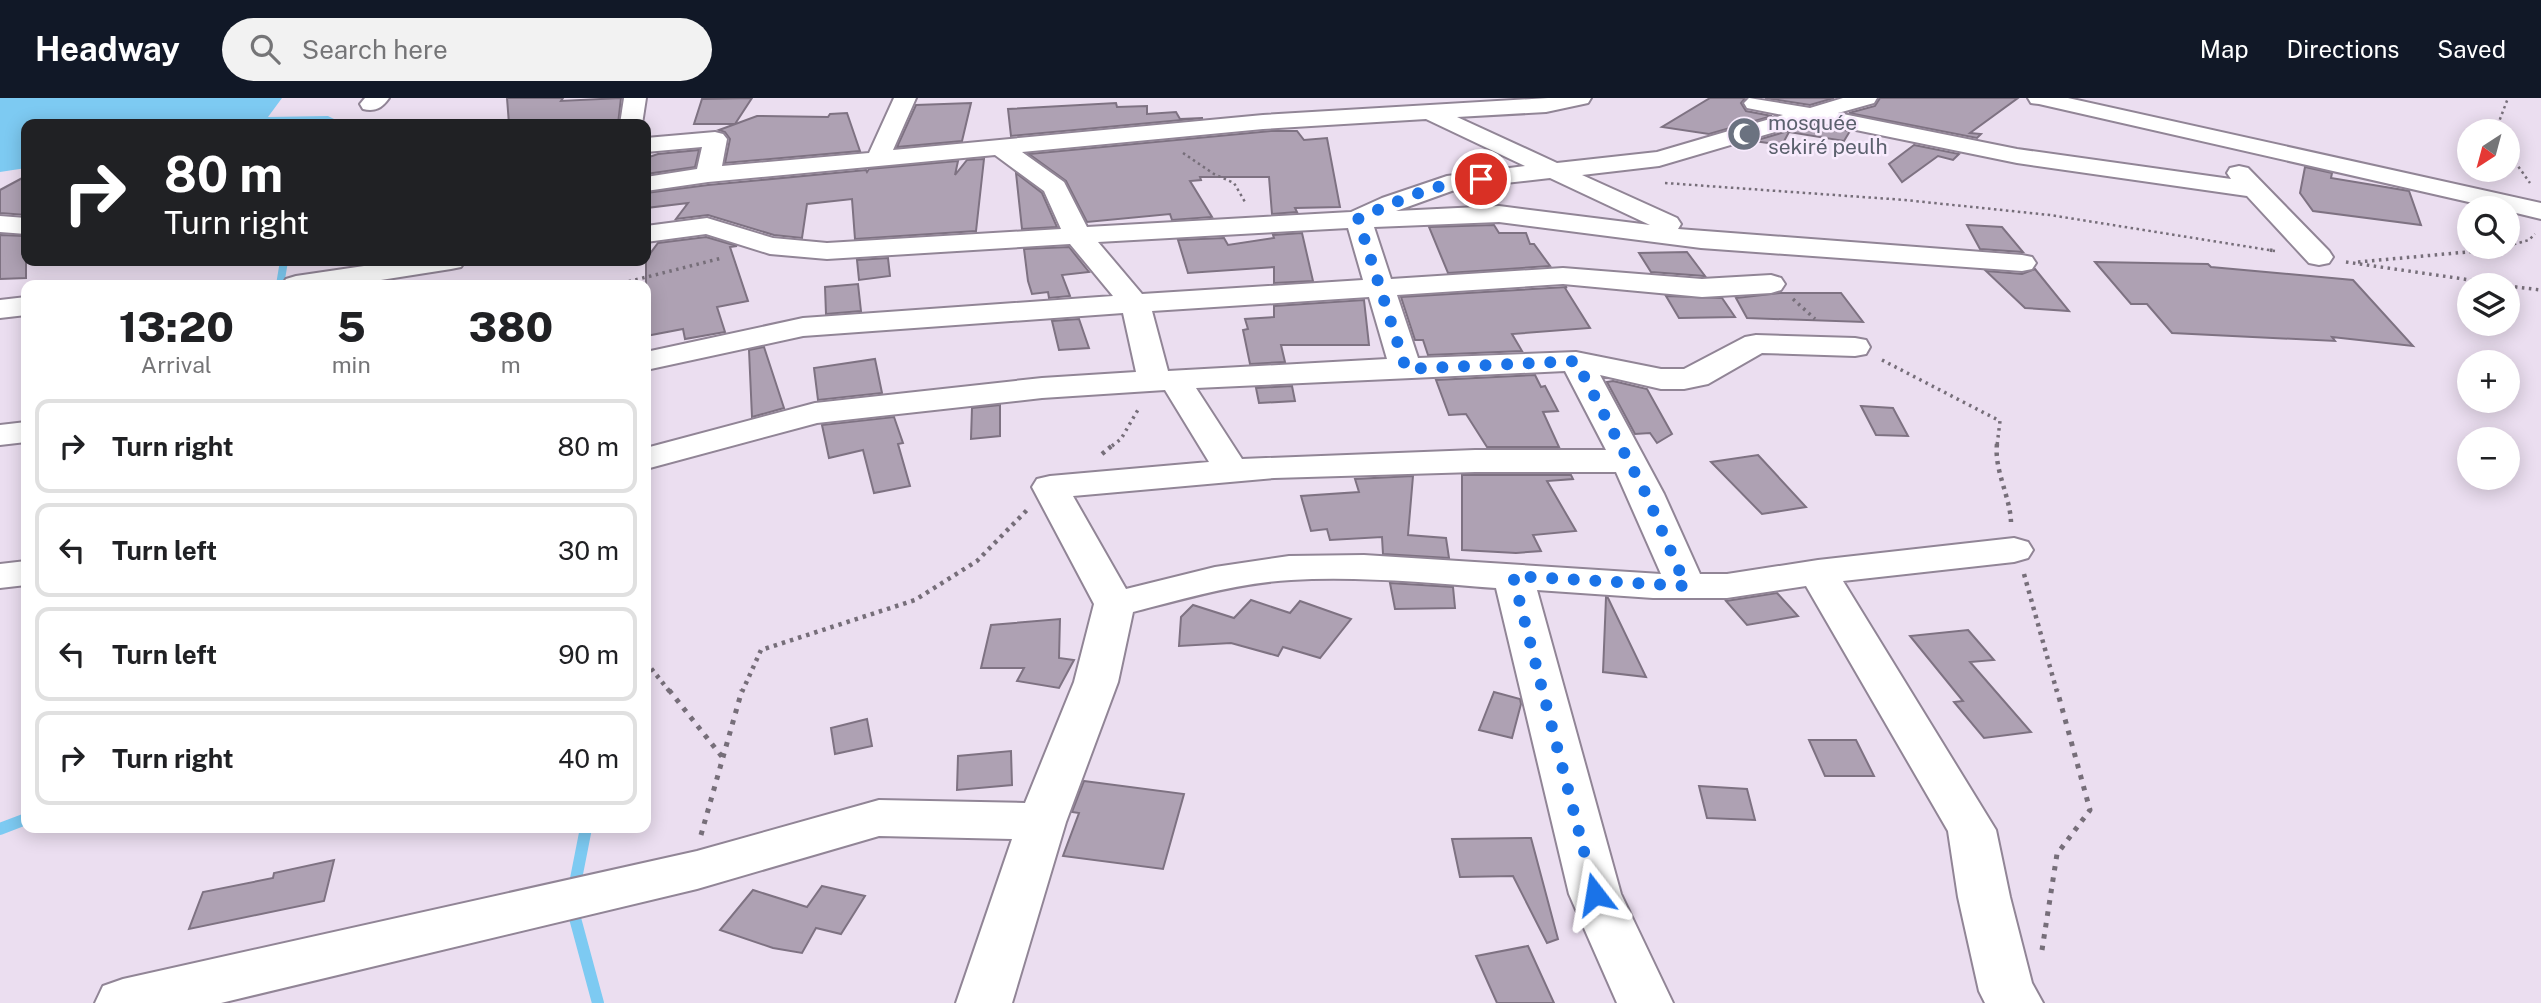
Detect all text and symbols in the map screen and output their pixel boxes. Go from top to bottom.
search box [222,18,712,81]
text: Headway [35,30,180,68]
icon: search [246,30,284,68]
text: Search here [302,34,448,65]
text: Map [2200,35,2249,63]
text: Directions [2287,35,2399,63]
text: Saved [2437,35,2506,63]
place label: mosquée sekiré peulh [1768,110,1888,159]
mosque icon: mosquée sekiré peulh [1725,115,1763,153]
north arrow [2457,119,2520,182]
map controls [2457,119,2520,490]
text: 80 m [164,145,283,203]
icon: right [49,147,140,238]
pin [1451,149,1511,209]
icon: arrive [1462,160,1500,198]
button: search [2457,196,2520,259]
text: Turn right [164,204,309,241]
button: layers [2457,273,2520,336]
text: 13:20 [119,302,234,351]
text: 5 [337,302,366,351]
text: 380 [468,302,553,351]
button: + [2457,350,2520,413]
text: Arrival [141,351,212,378]
text: min [332,351,371,378]
text: m [501,351,521,378]
icon: right [53,427,91,465]
button: − [2457,427,2520,490]
text: Turn right [112,431,234,462]
text: 80 m [558,431,619,462]
icon: left [53,531,91,569]
text: Turn left [112,535,217,566]
text: 30 m [558,535,619,566]
icon: left [53,635,91,673]
text: Turn left [112,639,217,670]
text: 90 m [558,639,619,670]
icon: right [53,739,91,777]
text: Turn right [112,743,234,774]
text: 40 m [558,743,619,774]
position arrow [1558,857,1632,931]

